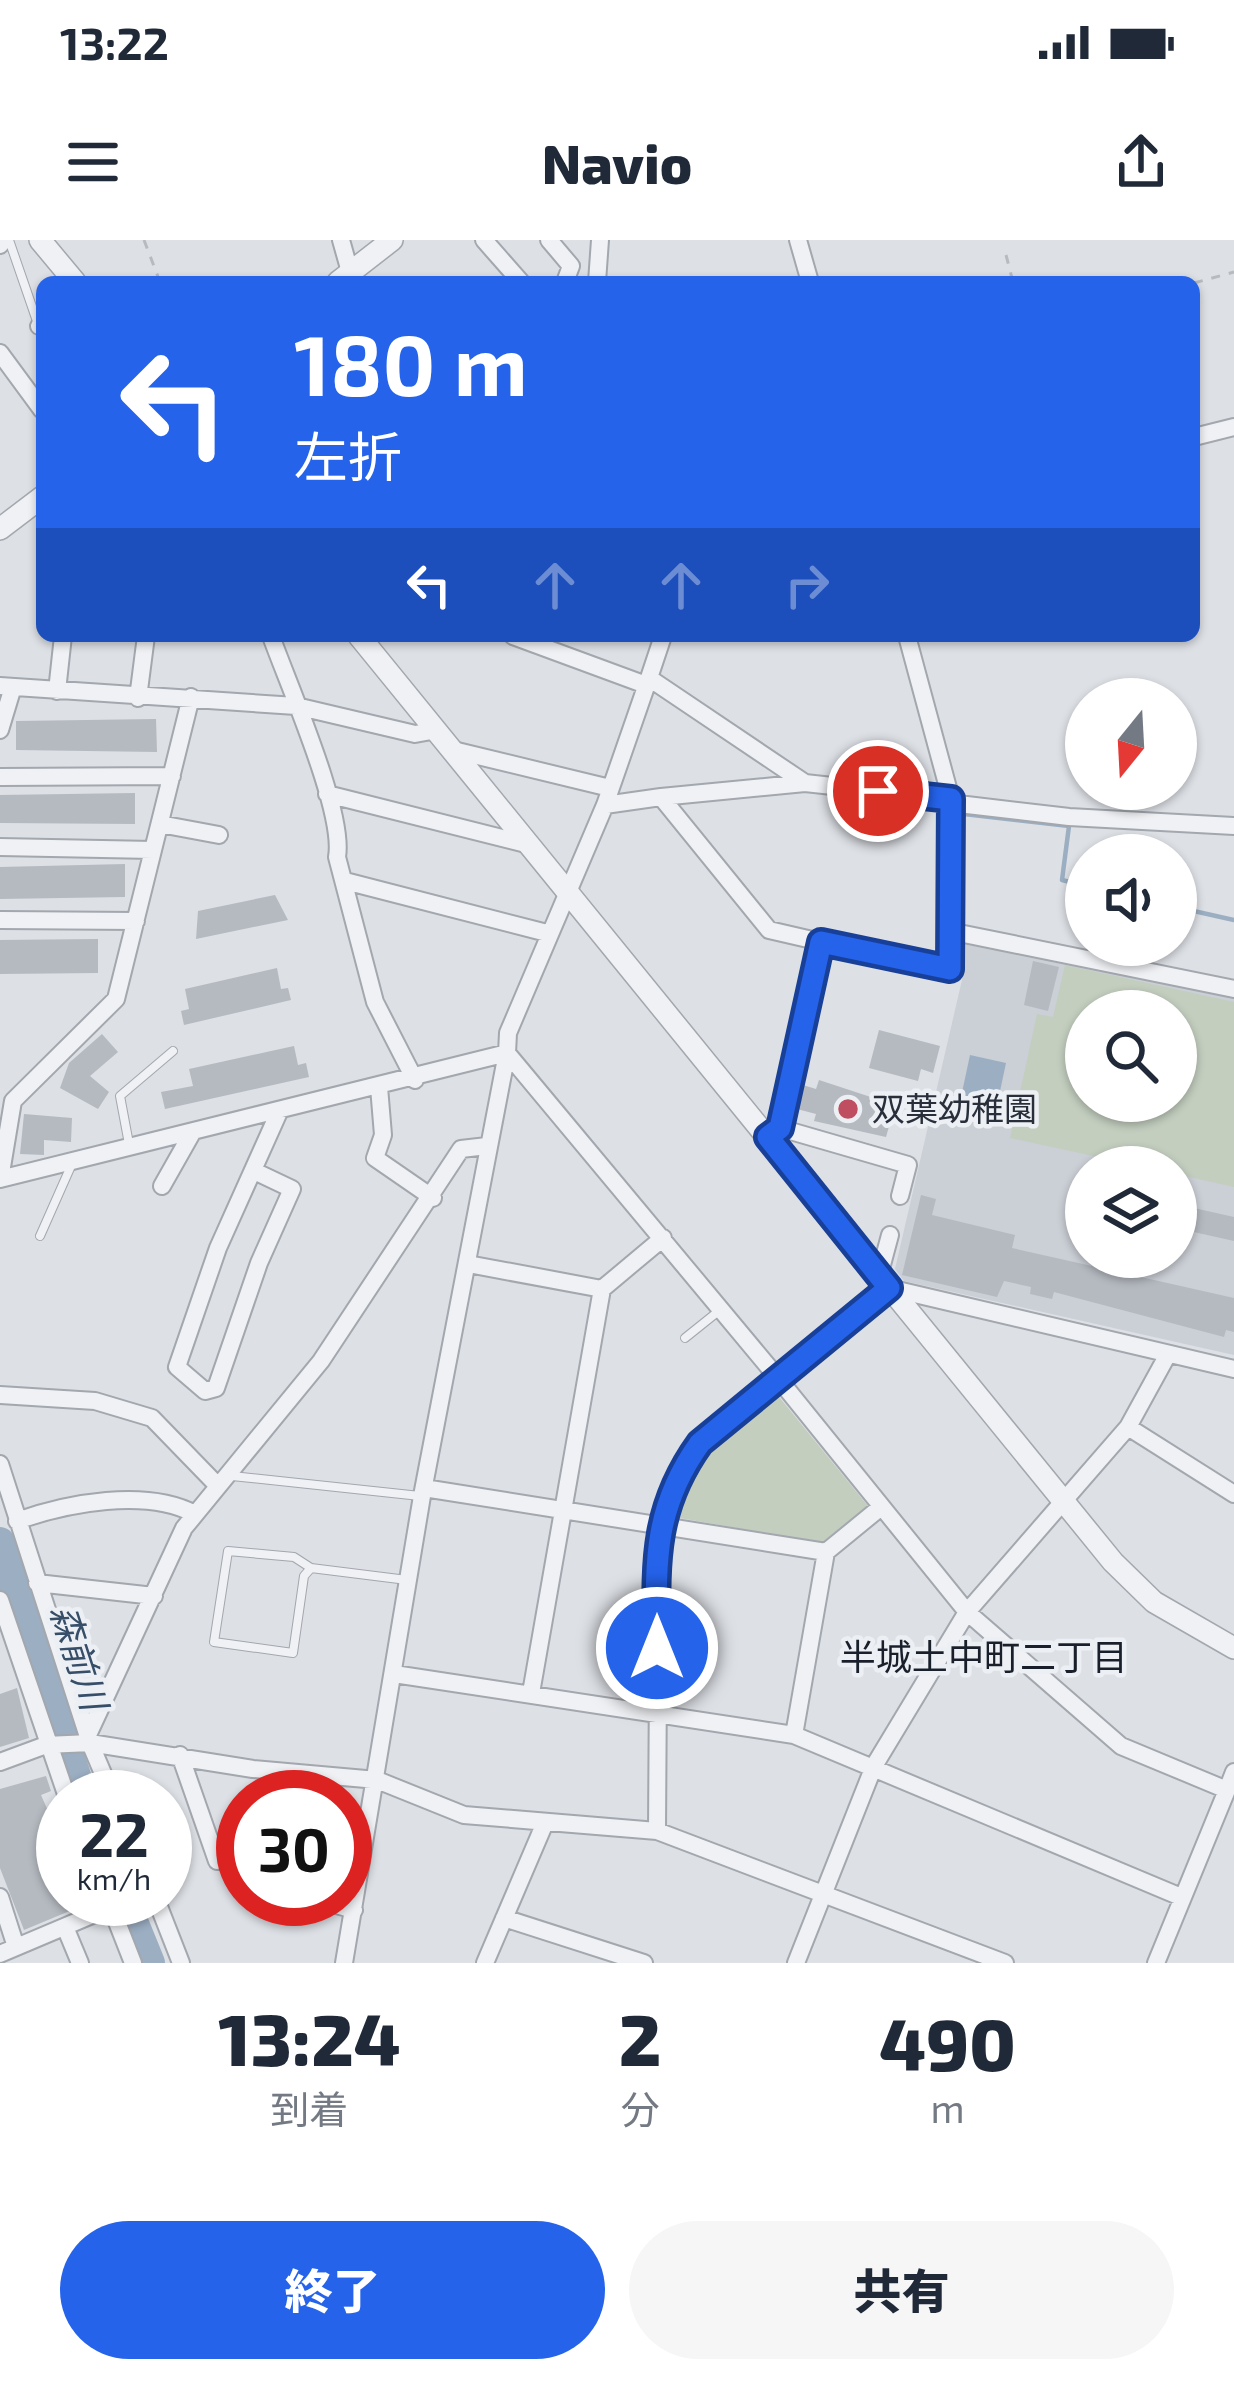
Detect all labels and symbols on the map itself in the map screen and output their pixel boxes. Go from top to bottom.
north arrow [1065,678,1197,810]
pin [827,740,929,842]
place label: 双葉幼稚園 [872,1088,1037,1128]
marker: 双葉幼稚園 [835,1096,861,1122]
position arrow [594,1585,720,1711]
water label: 森前川 [43,1599,119,1718]
district label: 半城土中町二丁目 [840,1634,1128,1677]
speed limit sign: 30 [216,1770,372,1926]

